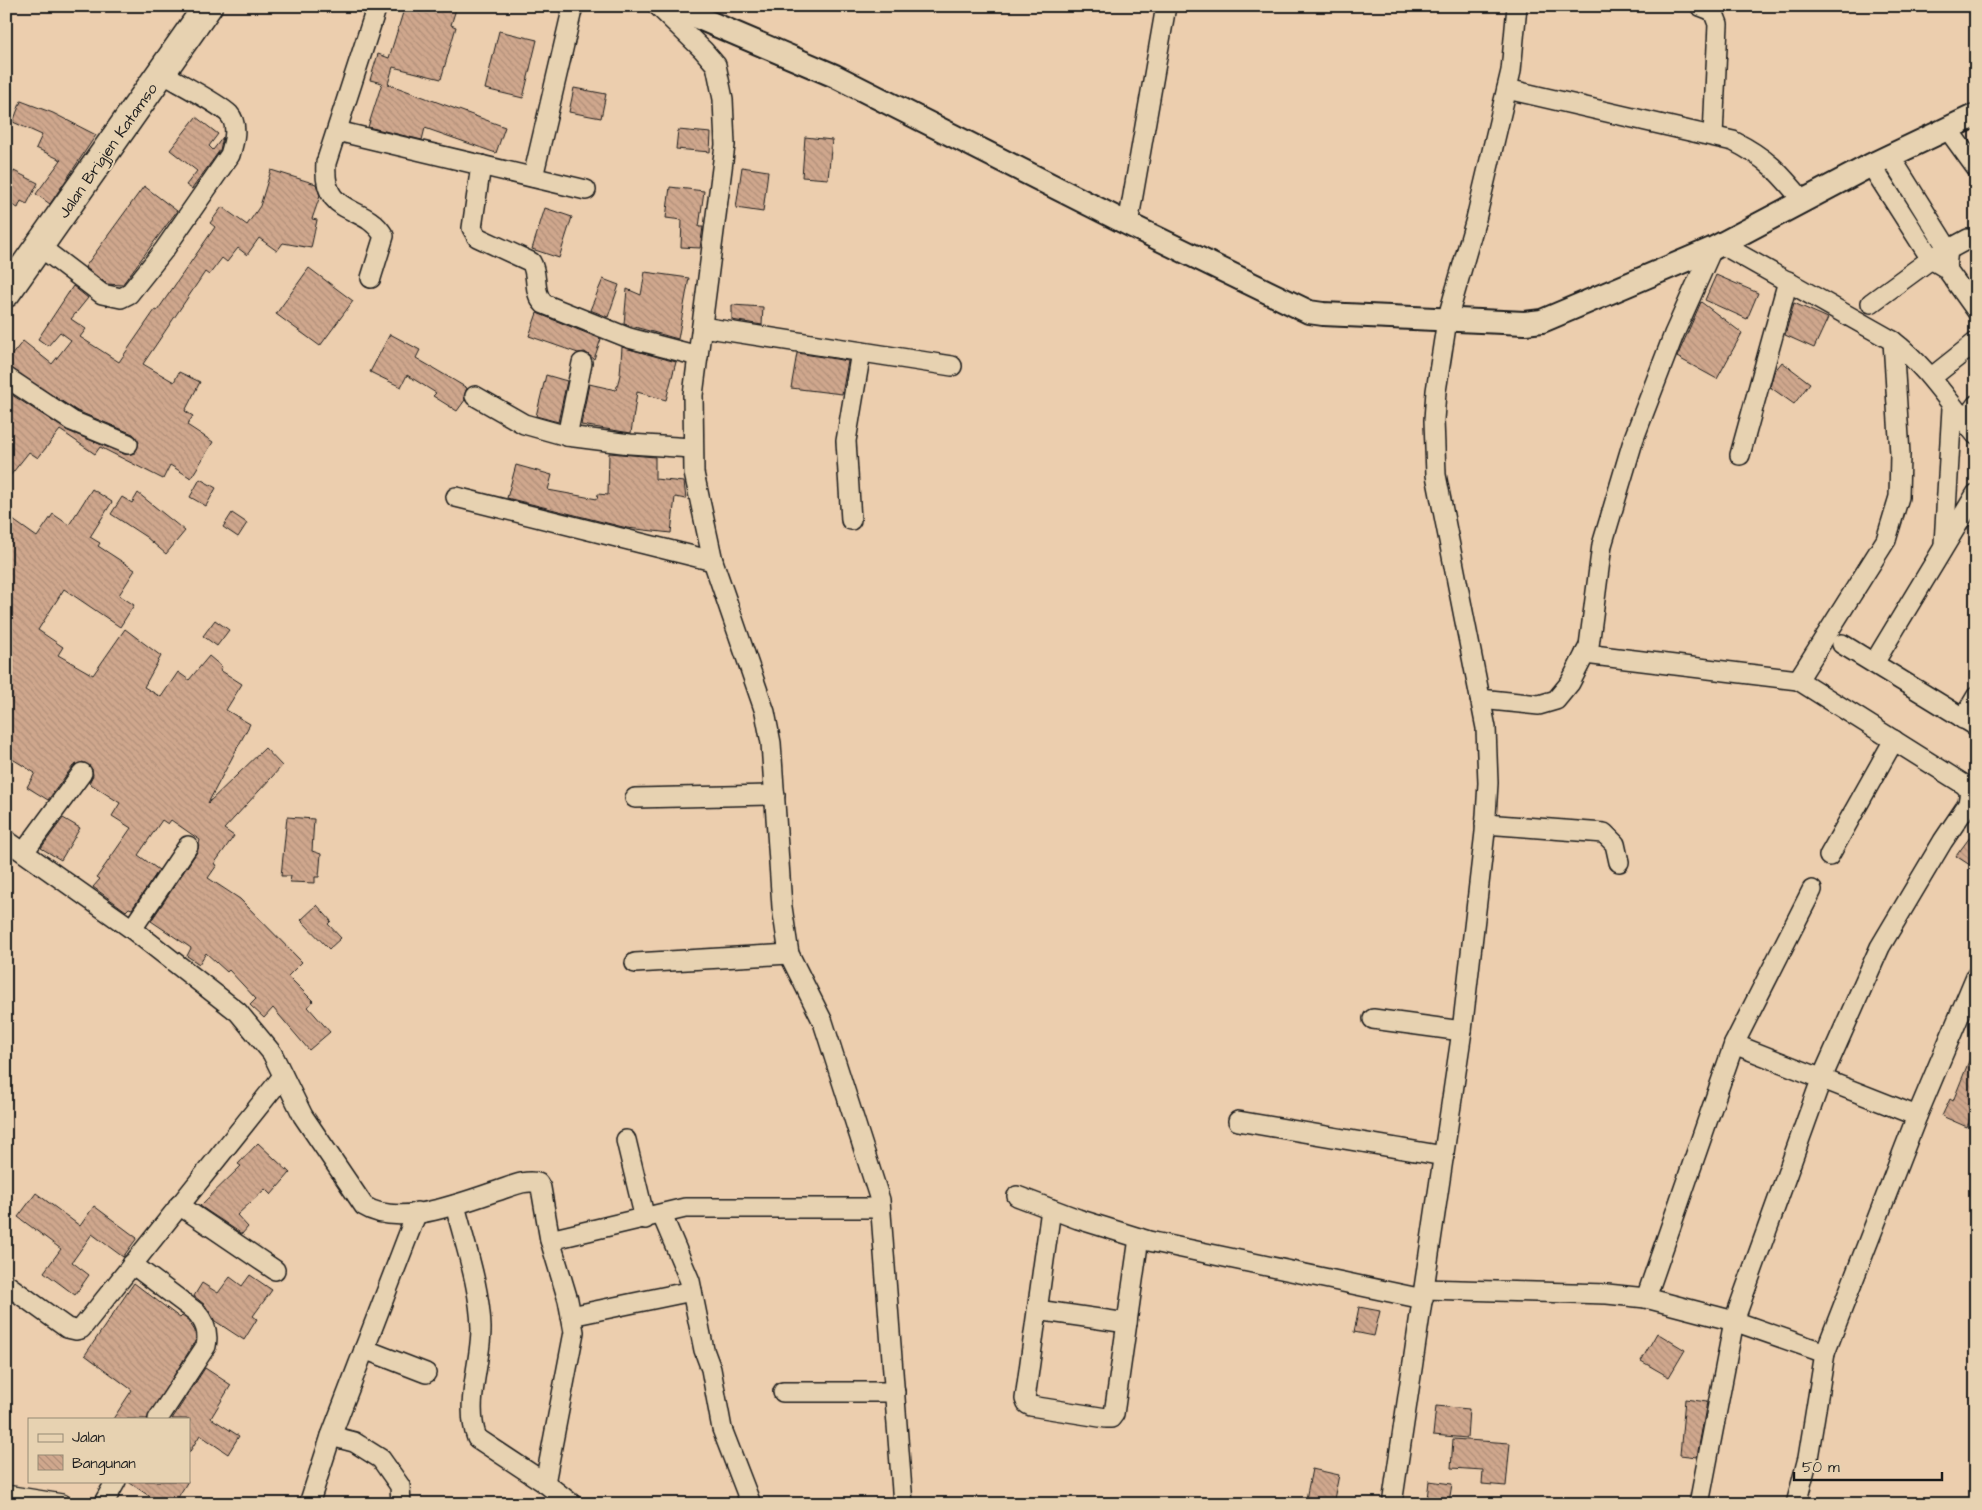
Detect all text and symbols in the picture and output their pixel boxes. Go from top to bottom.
street label: Jalan Brigjen Katamso [53,79,164,223]
legend [28,1418,190,1482]
text: Jalan [72,1427,106,1448]
scale bar [1794,1450,1942,1482]
text: Bangunan [72,1453,136,1475]
text: 50 m [1802,1457,1840,1478]

